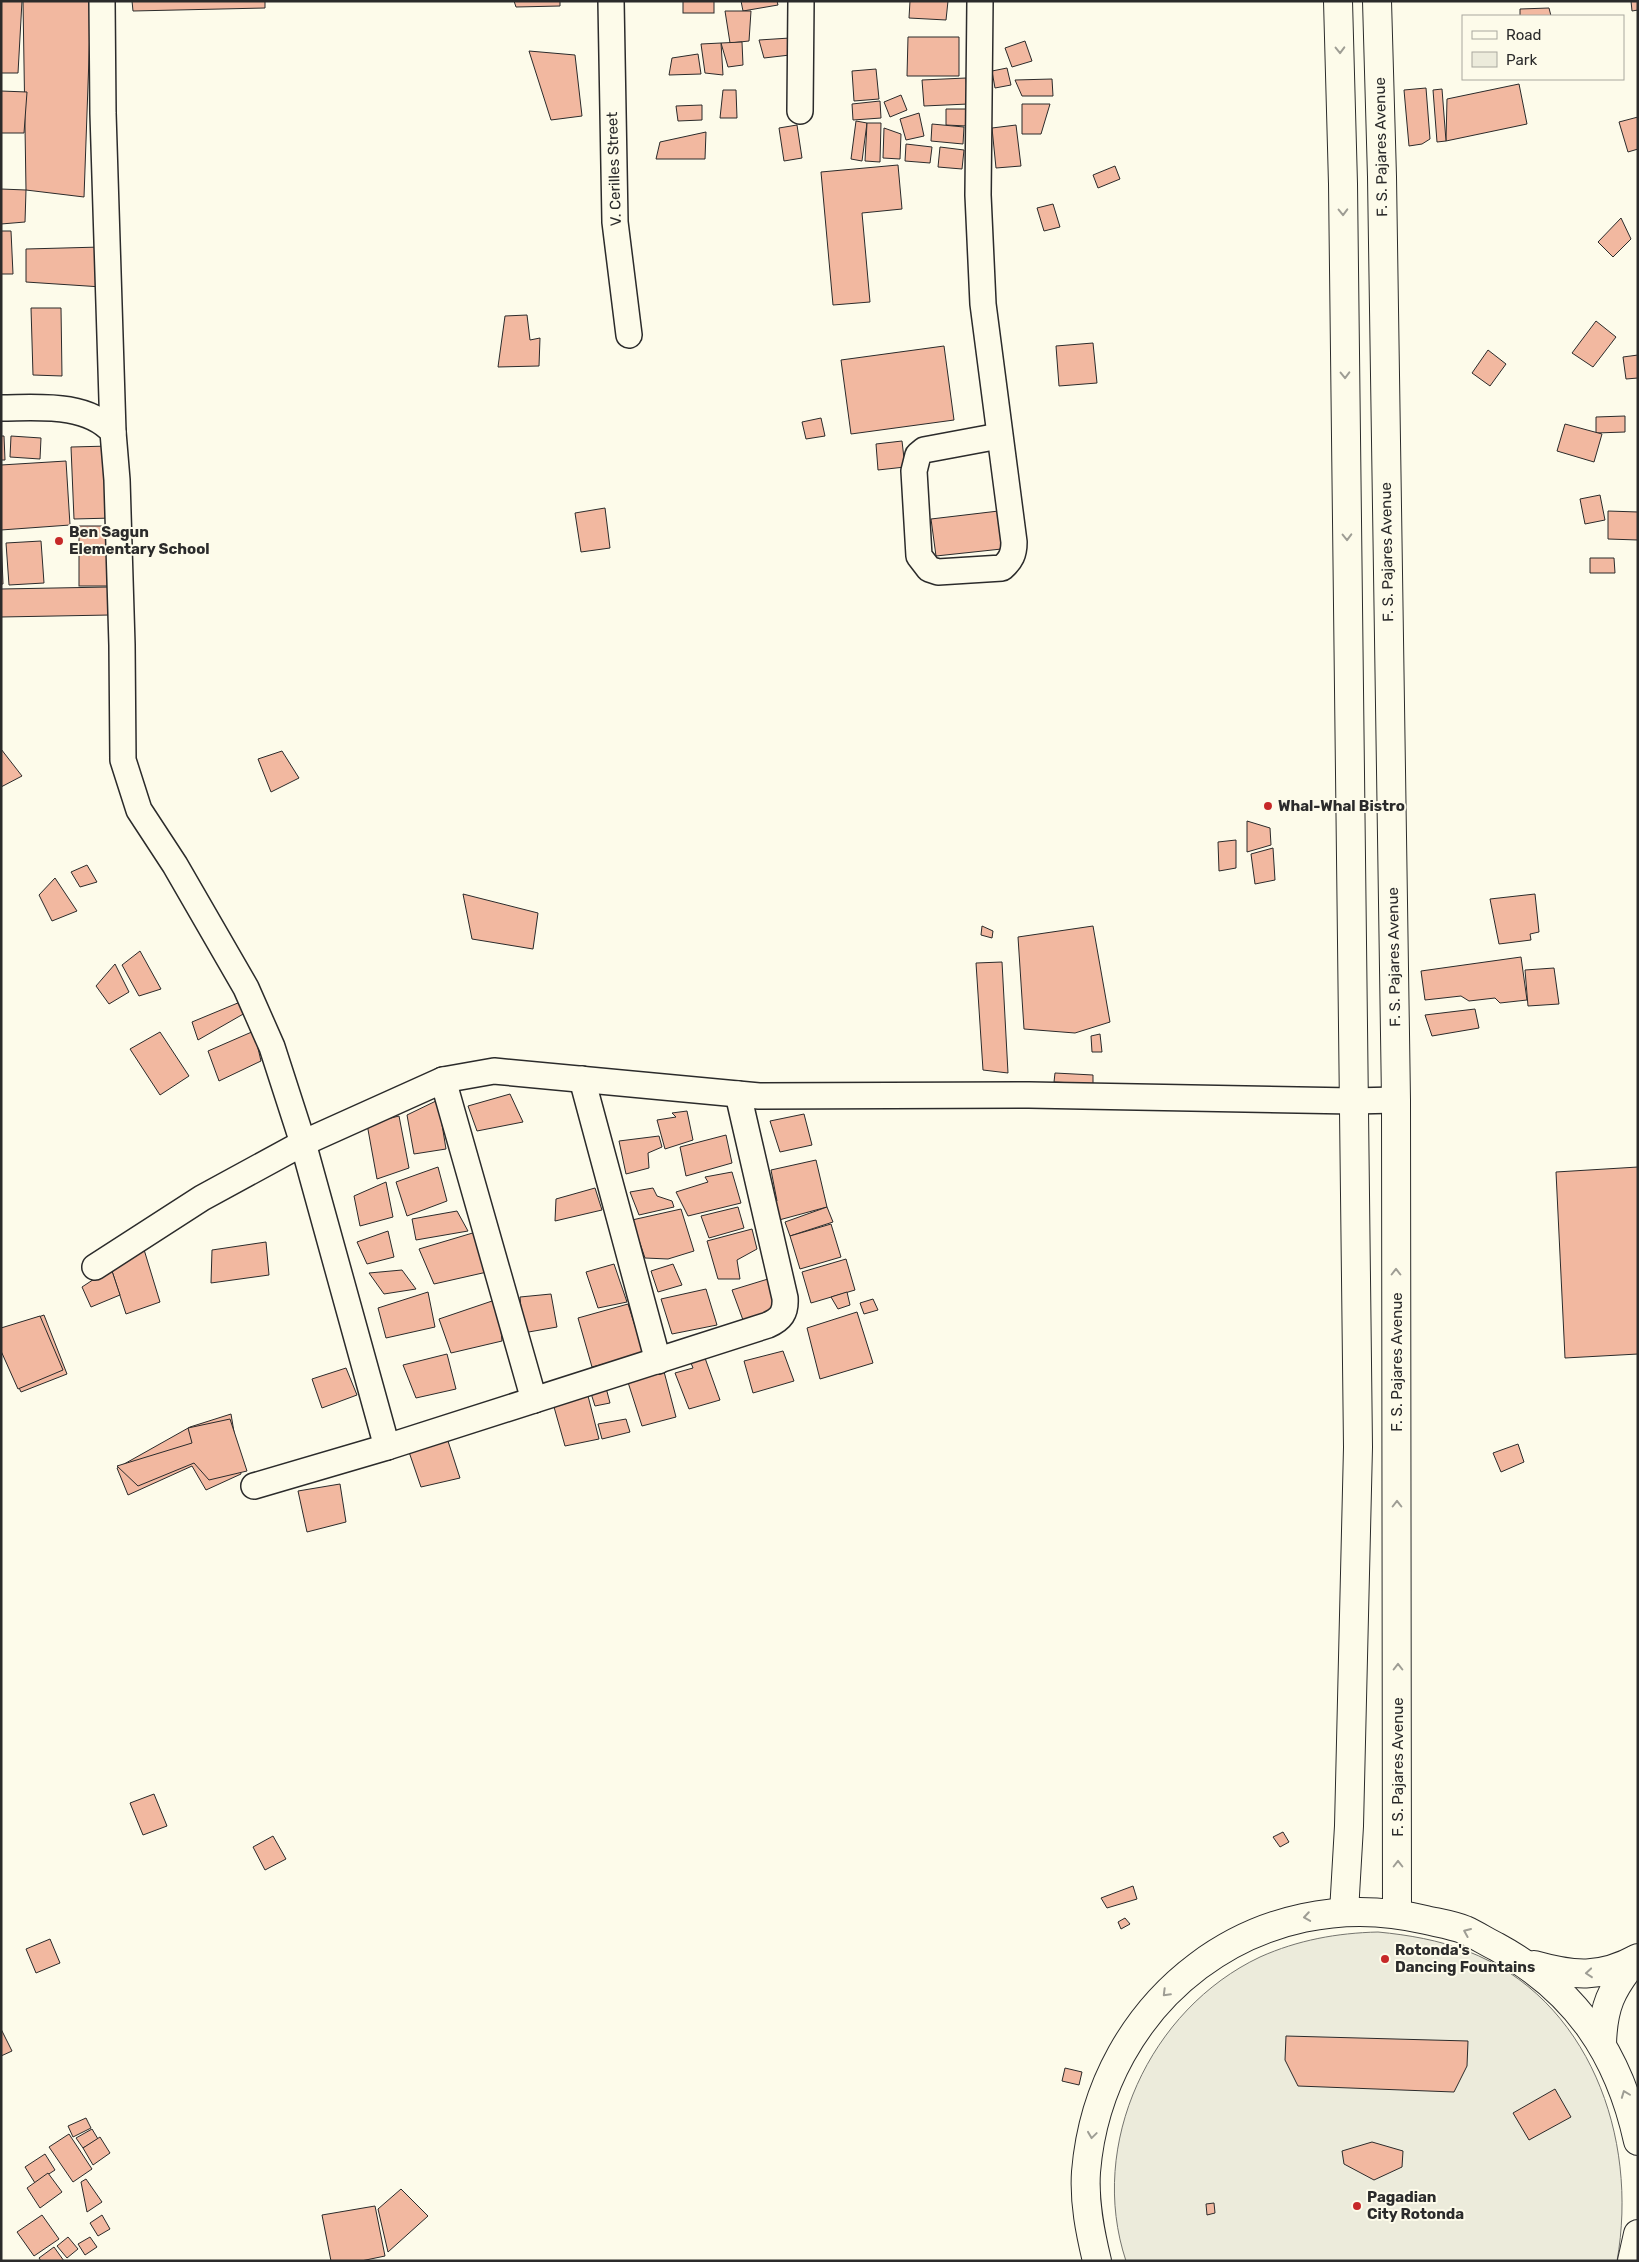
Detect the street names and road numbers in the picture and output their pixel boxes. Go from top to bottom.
street label: F. S. Pajares Avenue [1371,77,1391,217]
street label: V. Cerilles Street [603,111,625,226]
street label: F. S. Pajares Avenue [1377,482,1397,622]
street label: F. S. Pajares Avenue [1384,887,1404,1027]
street label: F. S. Pajares Avenue [1388,1292,1406,1432]
street label: F. S. Pajares Avenue [1389,1697,1407,1837]

